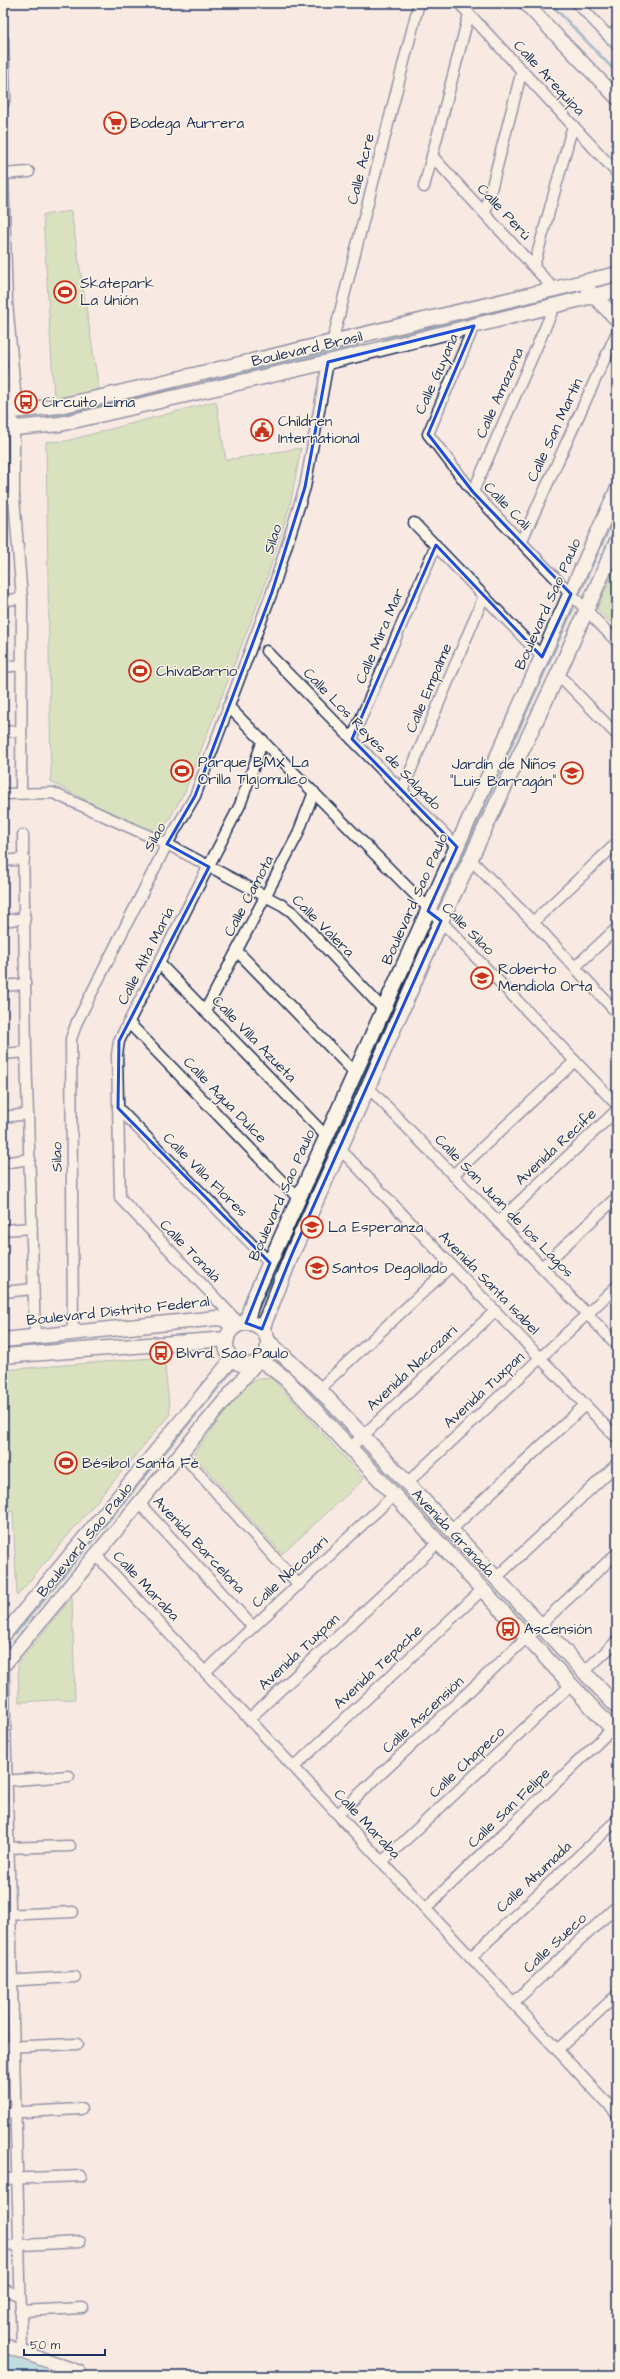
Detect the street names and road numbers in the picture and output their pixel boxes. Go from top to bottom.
street label: Calle Arequipa [508,35,590,121]
street label: Calle Acre [342,131,380,207]
street label: Calle Perú [472,179,536,245]
street label: Boulevard Brasil [249,326,365,372]
street label: Calle Guyana [410,330,465,418]
street label: Calle Amazona [471,344,529,442]
street label: Calle San Martín [522,374,588,485]
street label: Calle Cali [479,477,536,535]
street label: Silao [258,521,288,557]
street label: Boulevard Sao Paulo [510,534,587,673]
street label: Calle Mira Mar [350,585,410,687]
street label: Calle Empalme [401,640,457,736]
street label: Calle Los Reyes de Salgado [297,663,446,816]
street label: Silao [139,818,172,855]
street label: Boulevard Sao Paulo [377,829,454,968]
street label: Calle Camota [219,851,279,940]
street label: Calle Valera [287,890,359,962]
street label: Calle Silao [437,898,500,961]
street label: Calle Alta María [112,903,180,1008]
street label: Calle Villa Azueta [207,991,301,1087]
street label: Calle Agua Dulce [177,1052,272,1149]
street label: Avenida Recife [511,1104,601,1190]
street label: Boulevard Sao Paulo [244,1125,321,1264]
street label: Calle Villa Flores [158,1128,252,1222]
street label: Calle San Juan de los Lagos [429,1129,579,1284]
street label: Silao [46,1141,68,1172]
street label: Calle Tonalá [155,1215,226,1287]
street label: Avenida Santa Isabel [434,1226,544,1340]
street label: Boulevard Distrito Federal [26,1291,210,1331]
street label: Avenida Nacozari [362,1320,463,1416]
street label: Avenida Tuxpan [439,1346,530,1433]
street label: Boulevard Sao Paulo [32,1478,138,1602]
street label: Avenida Granada [407,1484,500,1582]
street label: Avenida Barcelona [148,1492,250,1599]
street label: Calle Nacozari [247,1531,333,1613]
street label: Calle Maraba [108,1546,184,1626]
street label: Avenida Tuxpan [254,1608,345,1695]
street label: Avenida Tepache [329,1620,427,1714]
street label: Calle Ascensión [377,1671,469,1759]
street label: Calle Chapeco [424,1721,510,1803]
street label: Calle San Felipe [463,1763,555,1853]
street label: Calle Maraba [329,1784,405,1864]
street label: Calle Ahumada [492,1836,577,1918]
street label: Calle Sueco [518,1908,592,1978]

